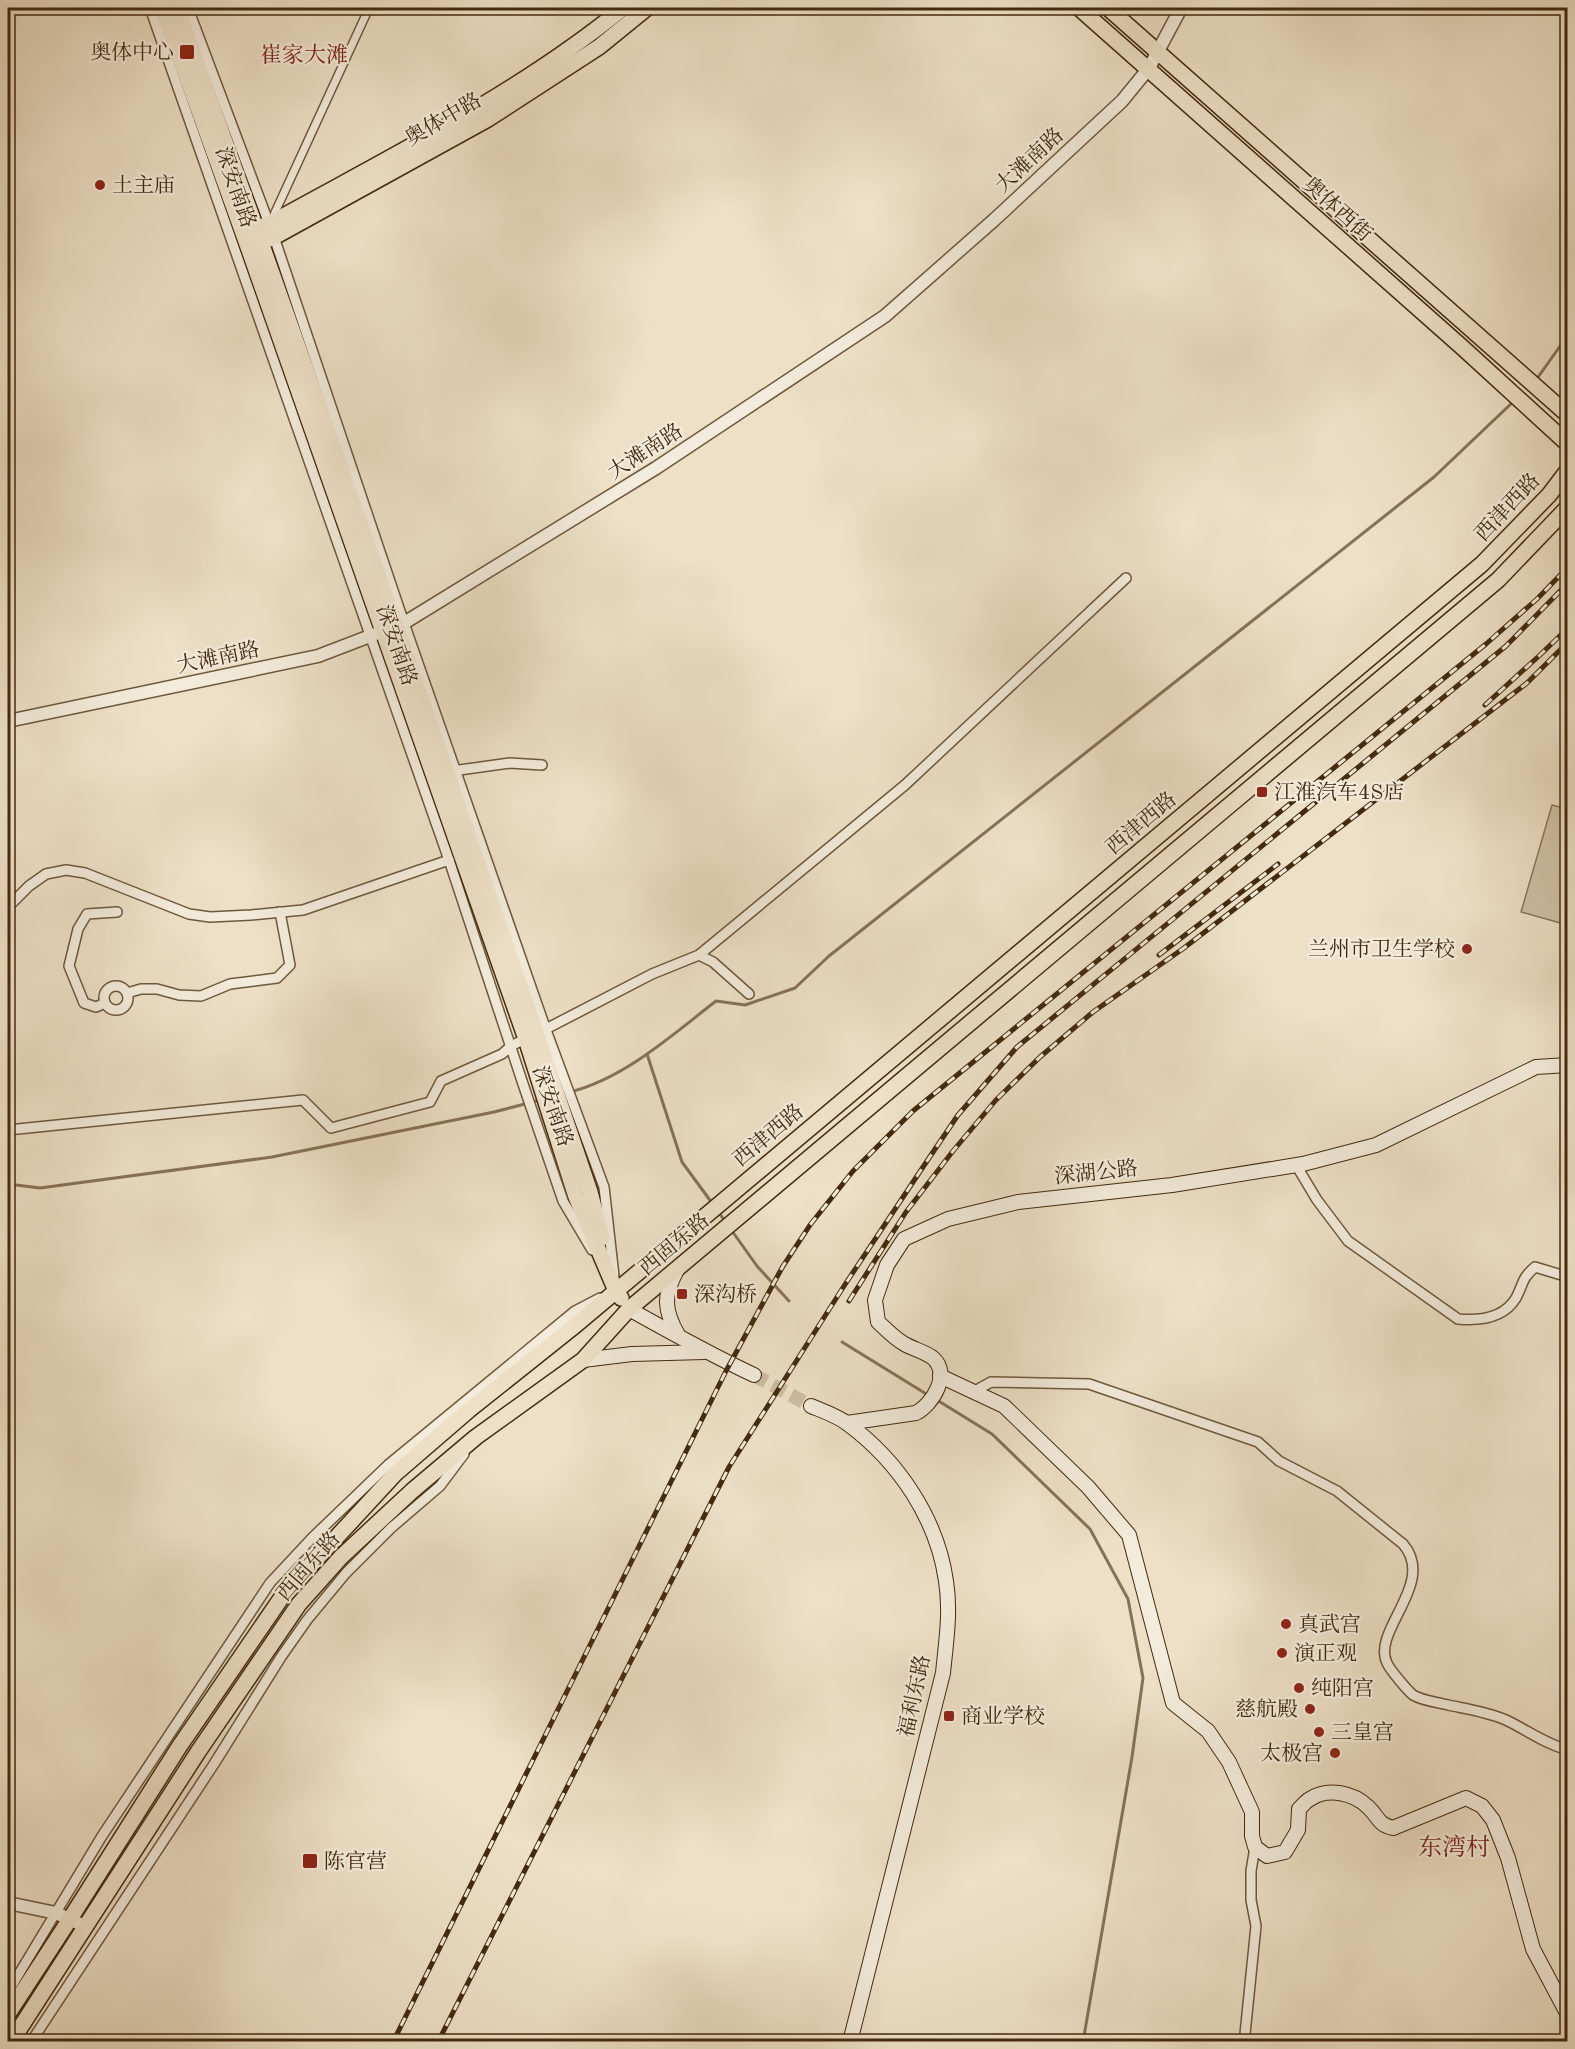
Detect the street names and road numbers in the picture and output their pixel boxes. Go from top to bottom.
street label: 奥体中路 [401,88,485,150]
street label: 大滩南路 [991,123,1068,197]
street label: 深安南路 [211,144,260,231]
street label: 奥体西街 [1299,173,1377,246]
street label: 大滩南路 [604,419,687,484]
street label: 西津西路 [1470,469,1544,546]
street label: 深安南路 [372,602,421,689]
street label: 大滩南路 [175,638,262,677]
street label: 西津西路 [1102,788,1181,859]
street label: 深安南路 [528,1063,577,1150]
street label: 西津西路 [729,1100,808,1171]
street label: 深湖公路 [1053,1157,1139,1188]
street label: 西固东路 [635,1209,714,1280]
street label: 西固东路 [272,1527,345,1606]
street label: 福利东路 [895,1653,934,1740]

